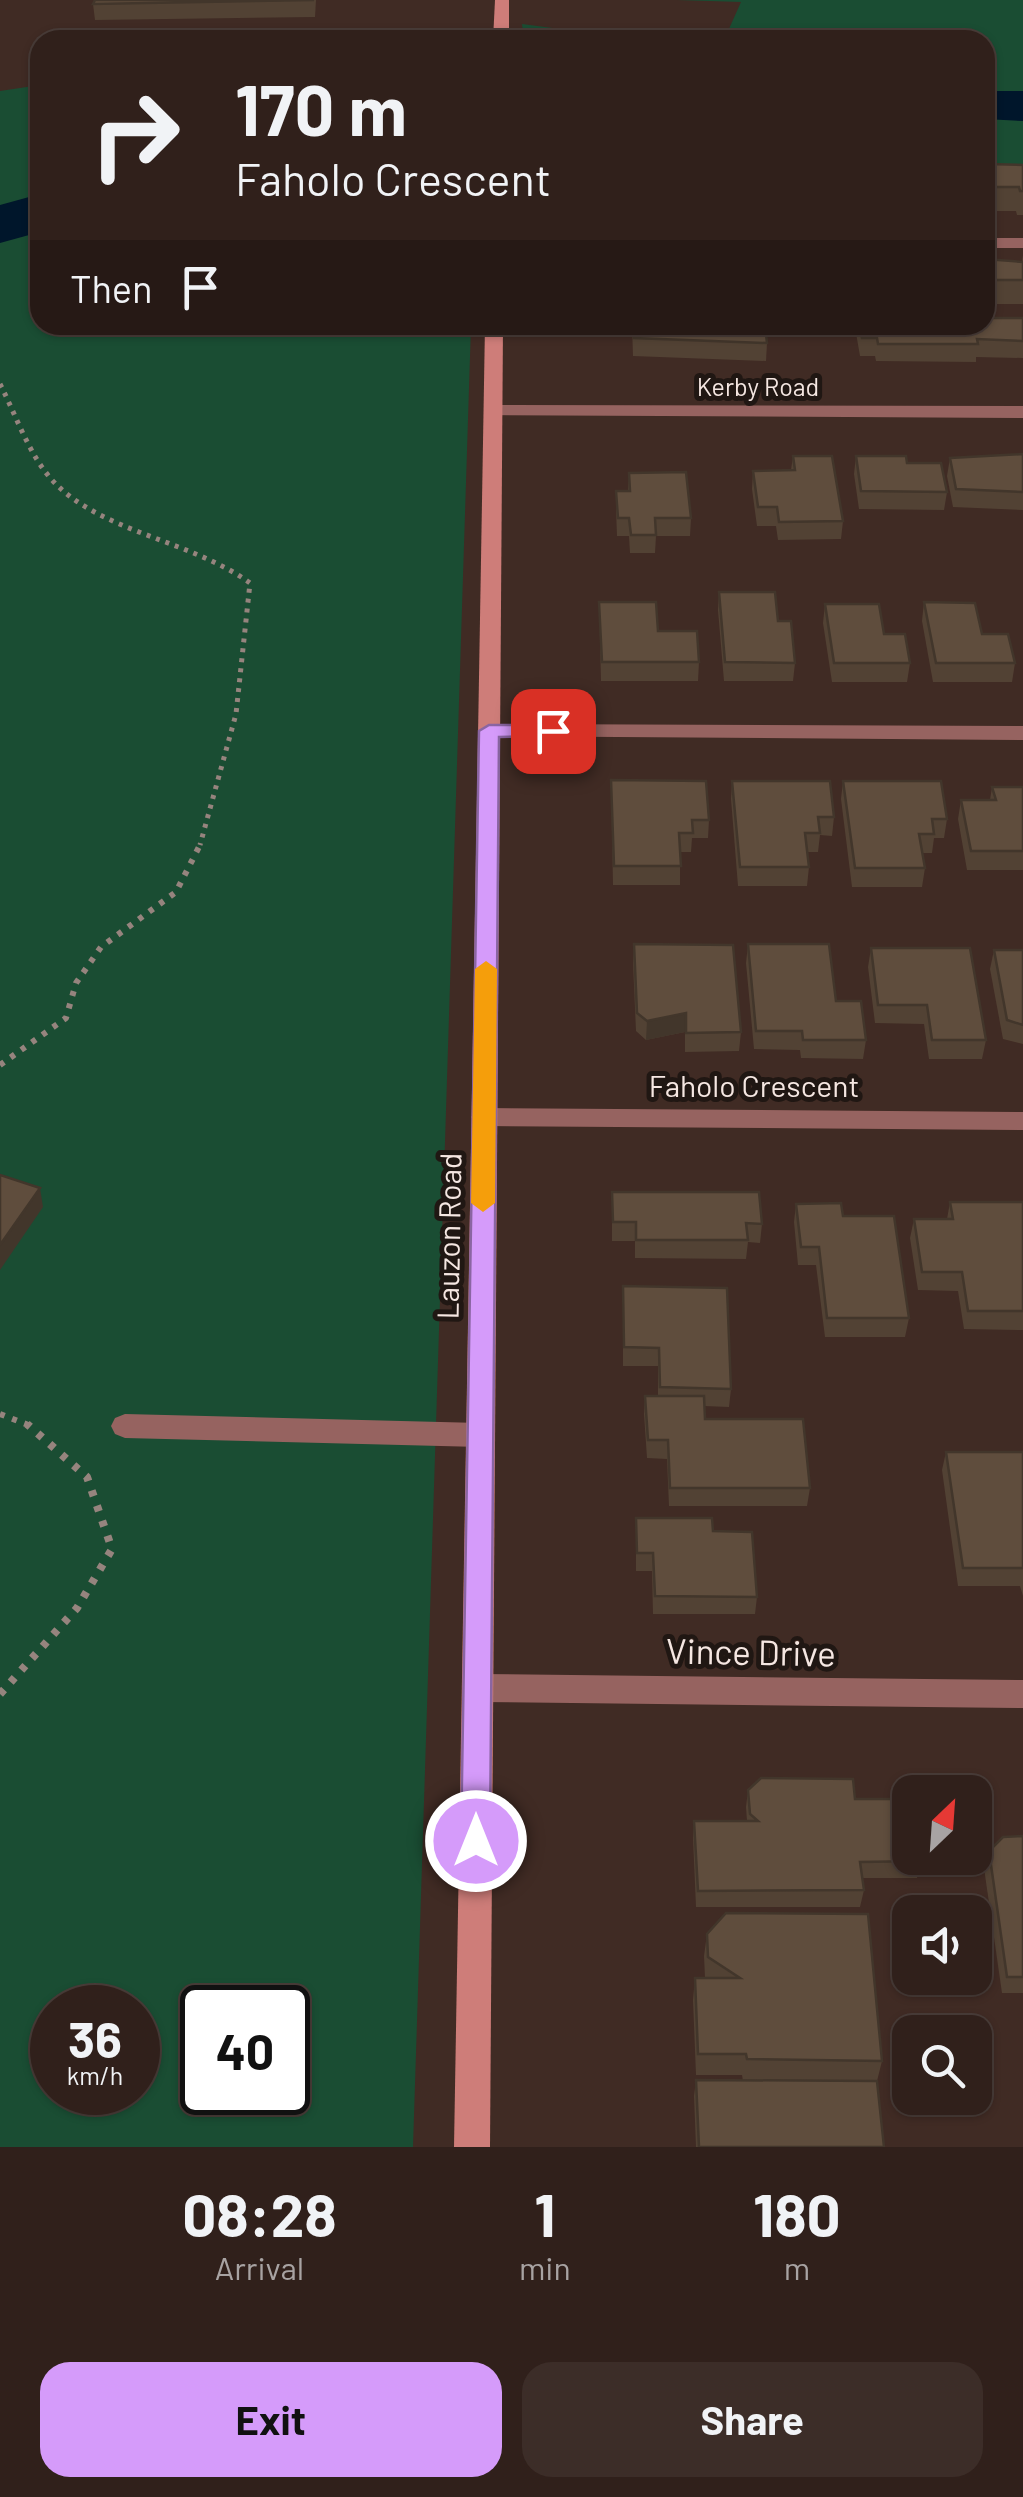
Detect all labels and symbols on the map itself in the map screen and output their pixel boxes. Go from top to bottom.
street label: Kerby Road [697,371,819,401]
pin [511,689,596,774]
street label: Faholo Crescent [649,1067,859,1103]
street label: Lauzon Road [429,1152,467,1320]
street label: Vince Drive [666,1629,836,1673]
north arrow [892,1775,992,1875]
position arrow [424,1789,528,1893]
speed limit sign: 40 [180,1985,310,2115]

